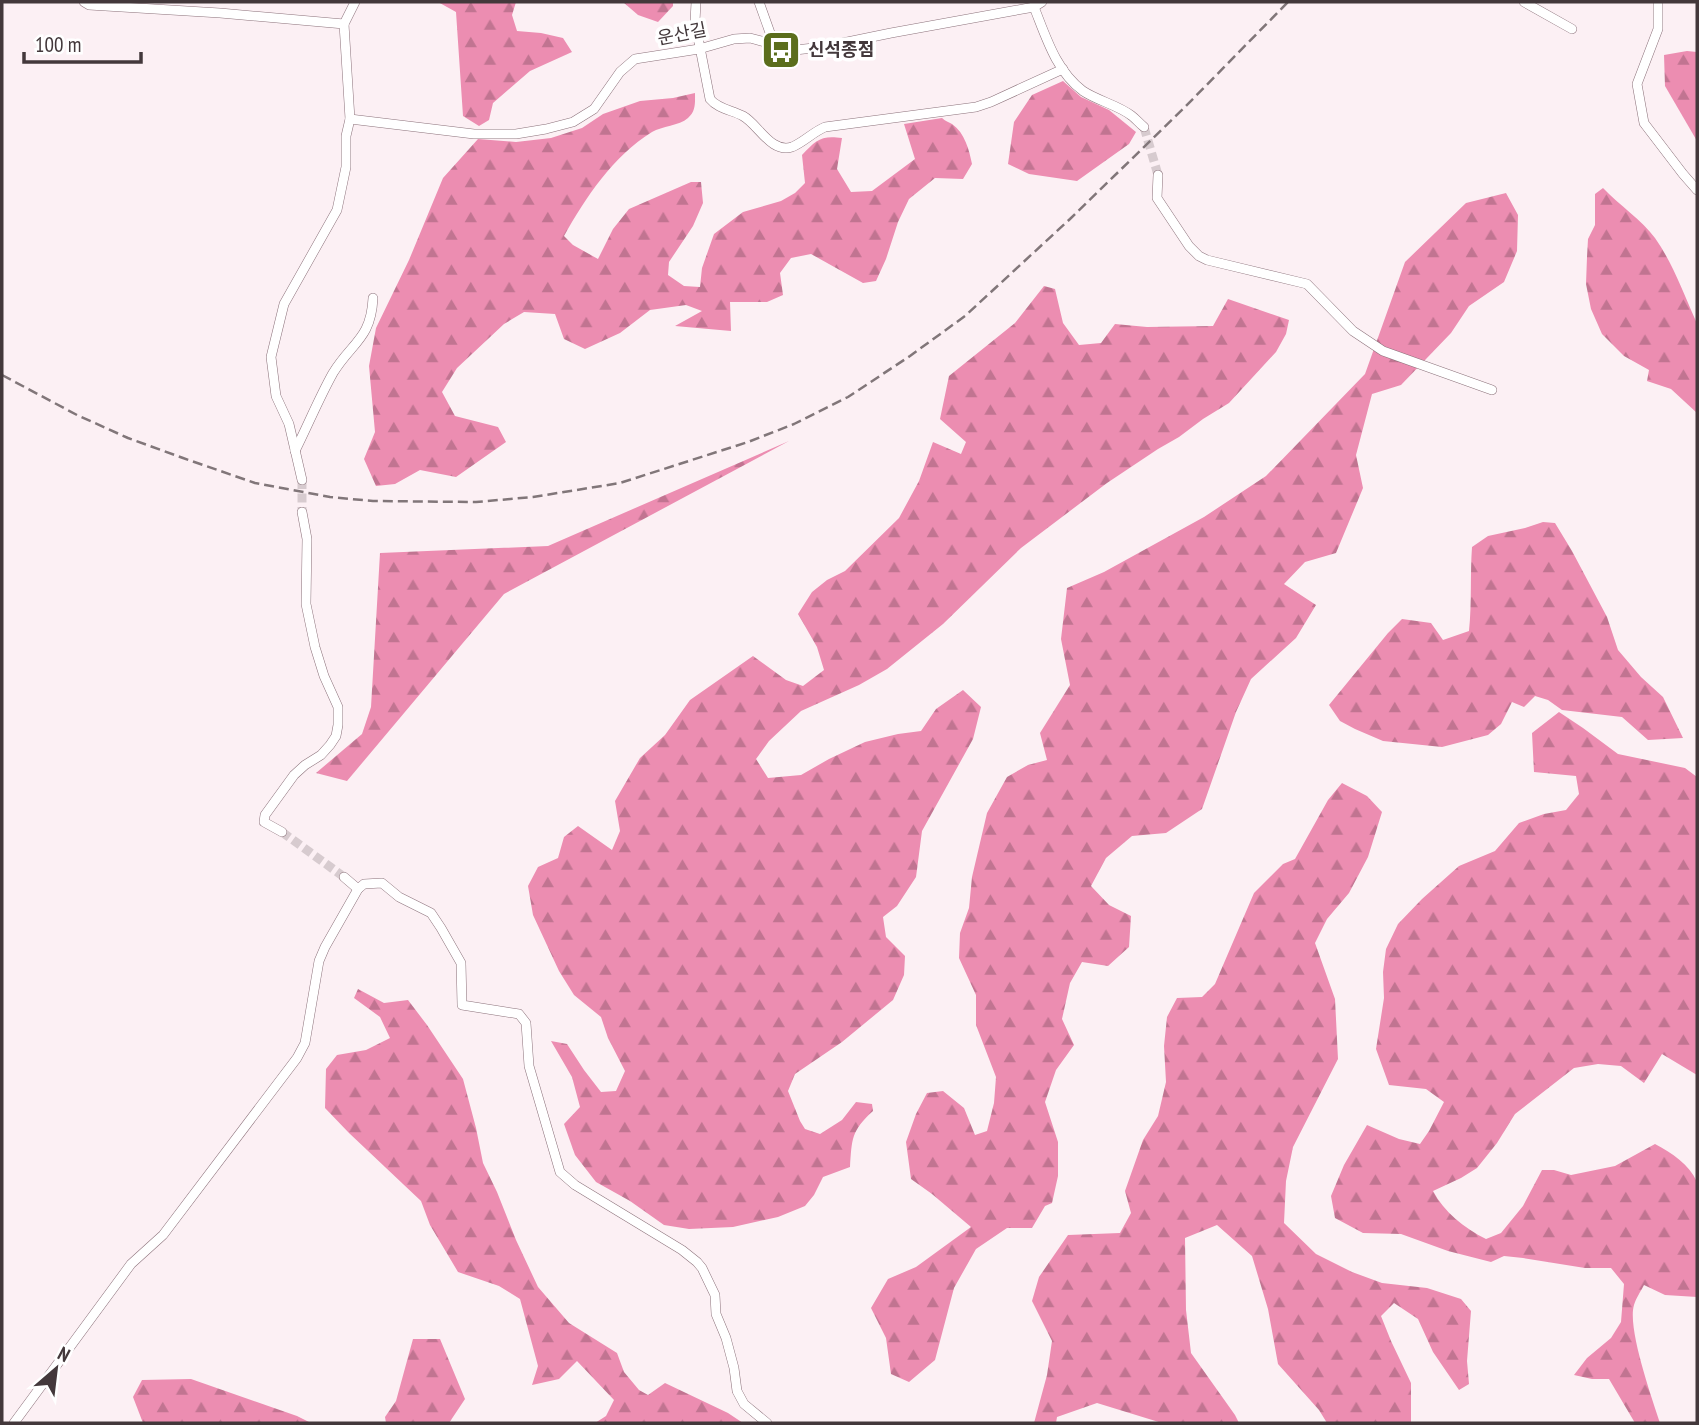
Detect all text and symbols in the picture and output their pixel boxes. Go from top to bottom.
street label: 운산길 [655,17,708,50]
scale bar [24,21,142,65]
bus stop icon: 신석종점 [760,29,802,71]
text: 100 m [35,31,81,58]
place label: 신석종점 [808,38,874,61]
north arrow [21,1334,91,1404]
text: N [54,1341,74,1367]

